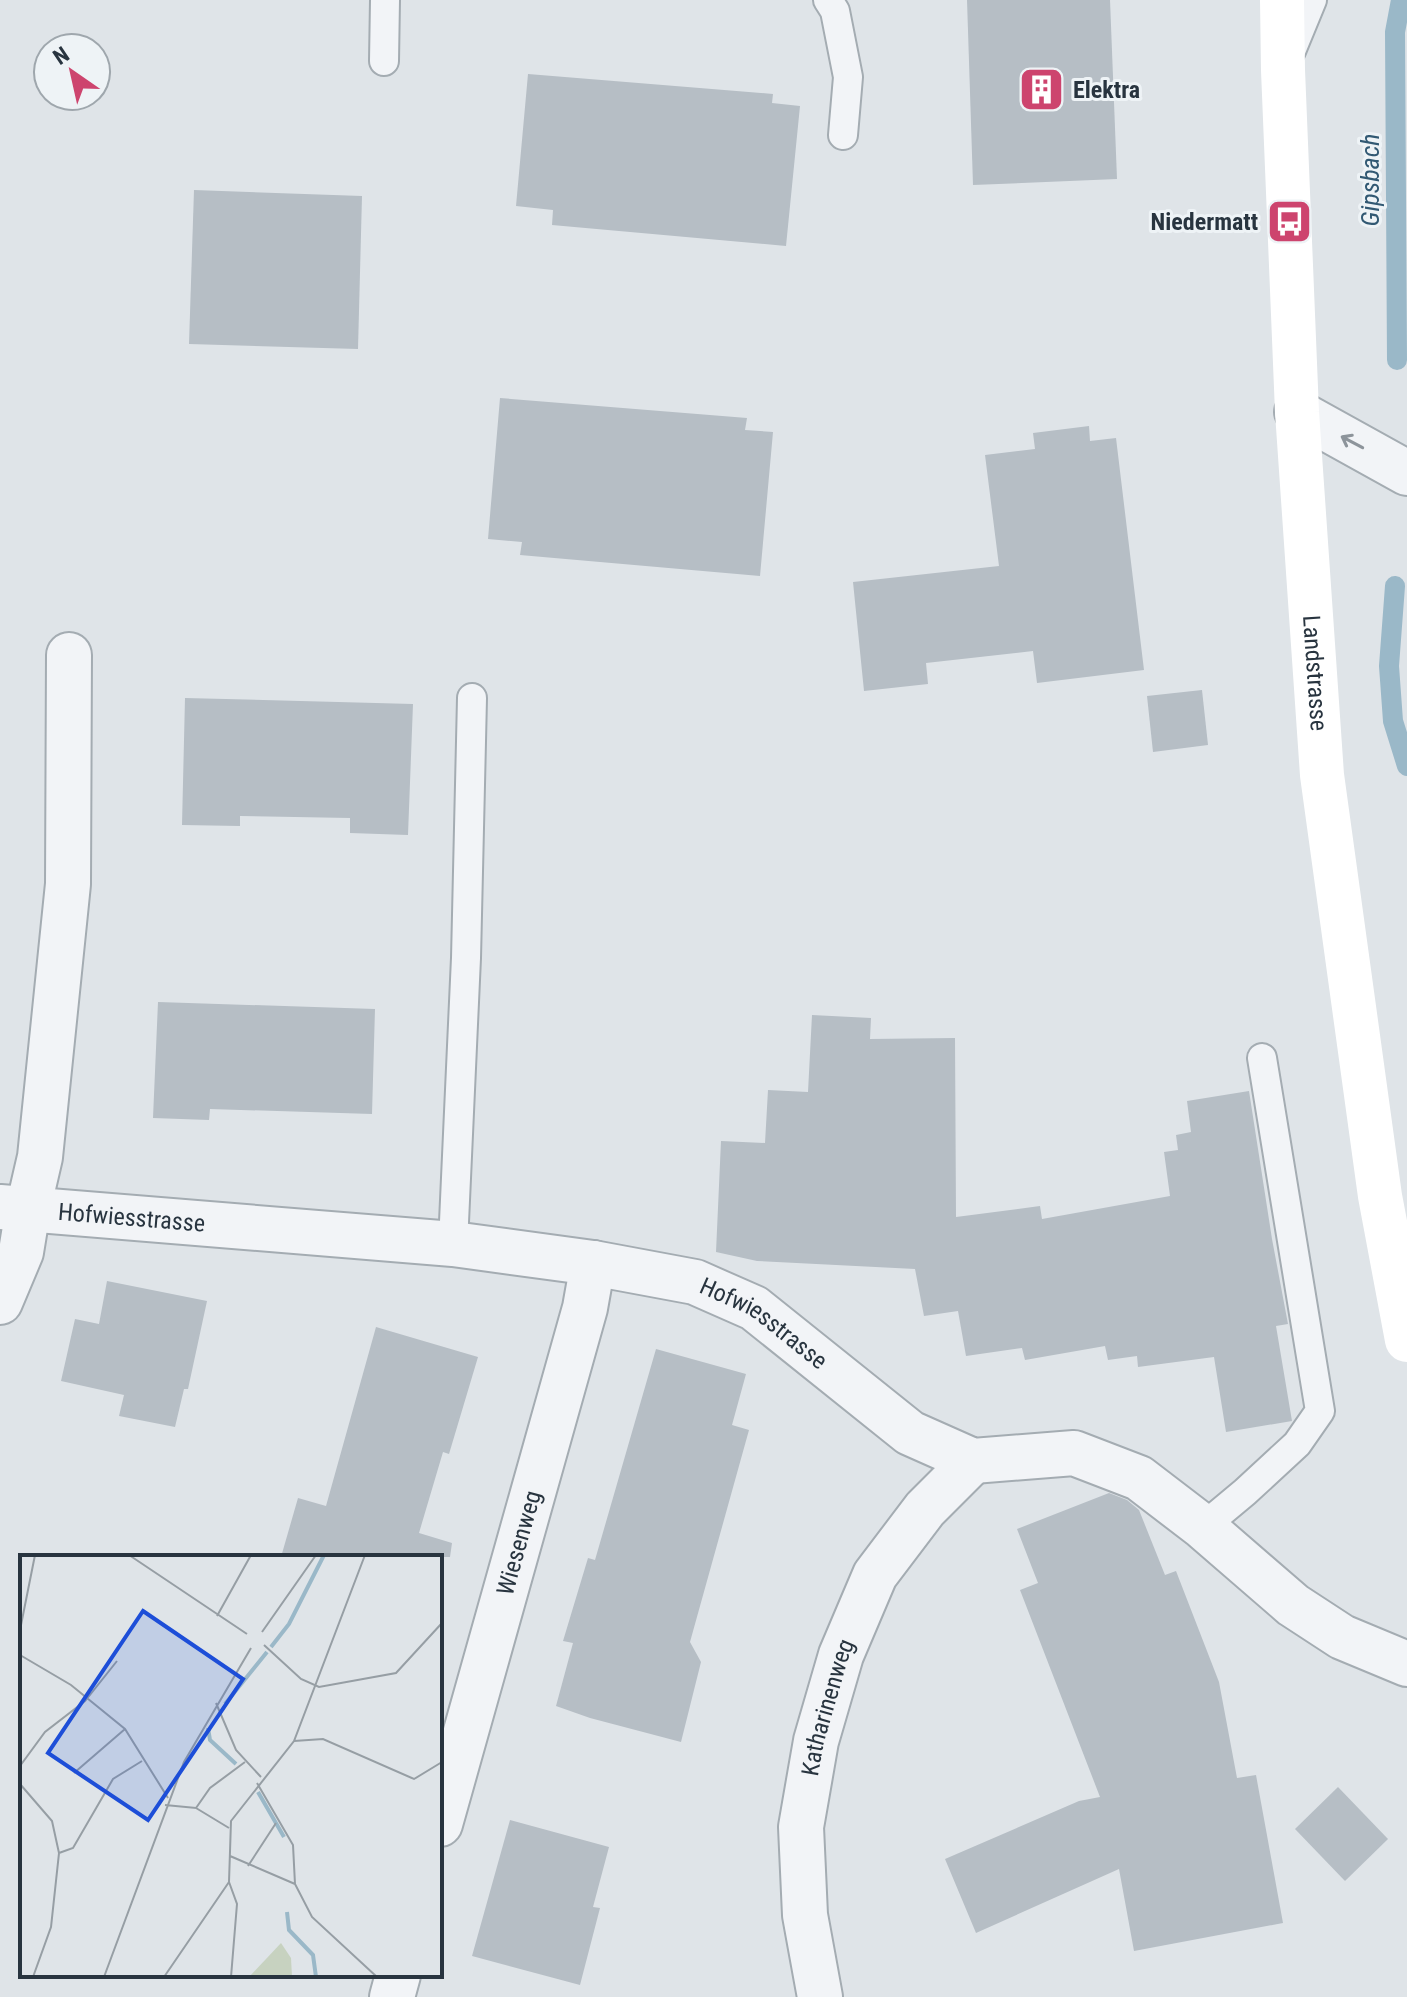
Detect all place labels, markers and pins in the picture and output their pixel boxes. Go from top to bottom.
building icon: Elektra [1018,66,1066,114]
place label: Elektra [1073,76,1140,104]
bus stop icon: Niedermatt [1265,198,1313,246]
place label: Niedermatt [1151,208,1258,236]

